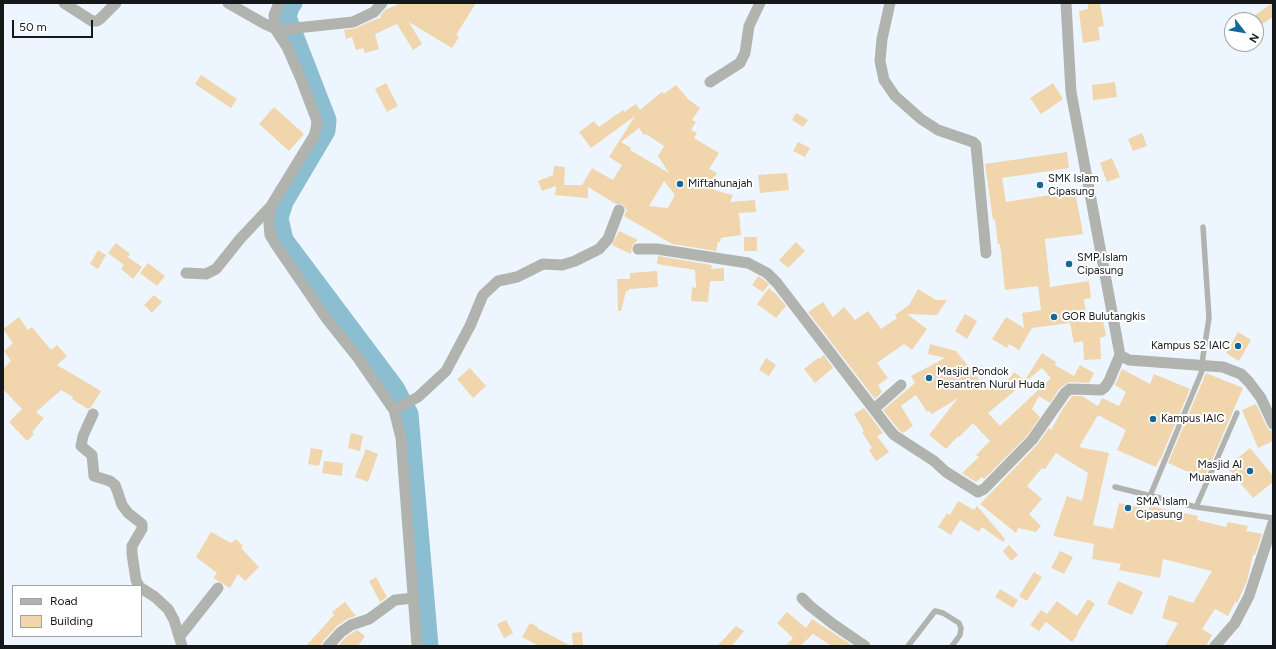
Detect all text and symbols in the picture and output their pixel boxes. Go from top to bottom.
scale bar [14,12,95,38]
north arrow [1224,12,1264,52]
text: 50 m [19,20,47,34]
text: N [1246,31,1262,45]
place label: SMK Islam Cipasung [1048,172,1099,198]
place label: Miftahunajah [688,177,752,191]
marker: Miftahunajah [675,179,685,189]
marker: SMK Islam Cipasung [1035,180,1045,190]
place label: SMP Islam Cipasung [1077,251,1128,277]
marker: SMP Islam Cipasung [1064,259,1074,269]
place label: GOR Bulutangkis [1062,310,1145,324]
marker: GOR Bulutangkis [1049,312,1059,322]
place label: Kampus S2 IAIC [1151,339,1230,353]
marker: Kampus S2 IAIC [1233,341,1243,351]
place label: Masjid Pondok Pesantren Nurul Huda [937,365,1045,391]
marker: Masjid Pondok Pesantren Nurul Huda [924,373,934,383]
place label: Kampus IAIC [1161,412,1224,426]
marker: Kampus IAIC [1148,414,1158,424]
place label: Masjid Al Muawanah [1189,458,1242,484]
marker: Masjid Al Muawanah [1245,466,1255,476]
place label: SMA Islam Cipasung [1136,495,1188,521]
marker: SMA Islam Cipasung [1123,503,1133,513]
legend [12,585,142,637]
text: Road [50,594,78,608]
text: Building [50,614,93,628]

